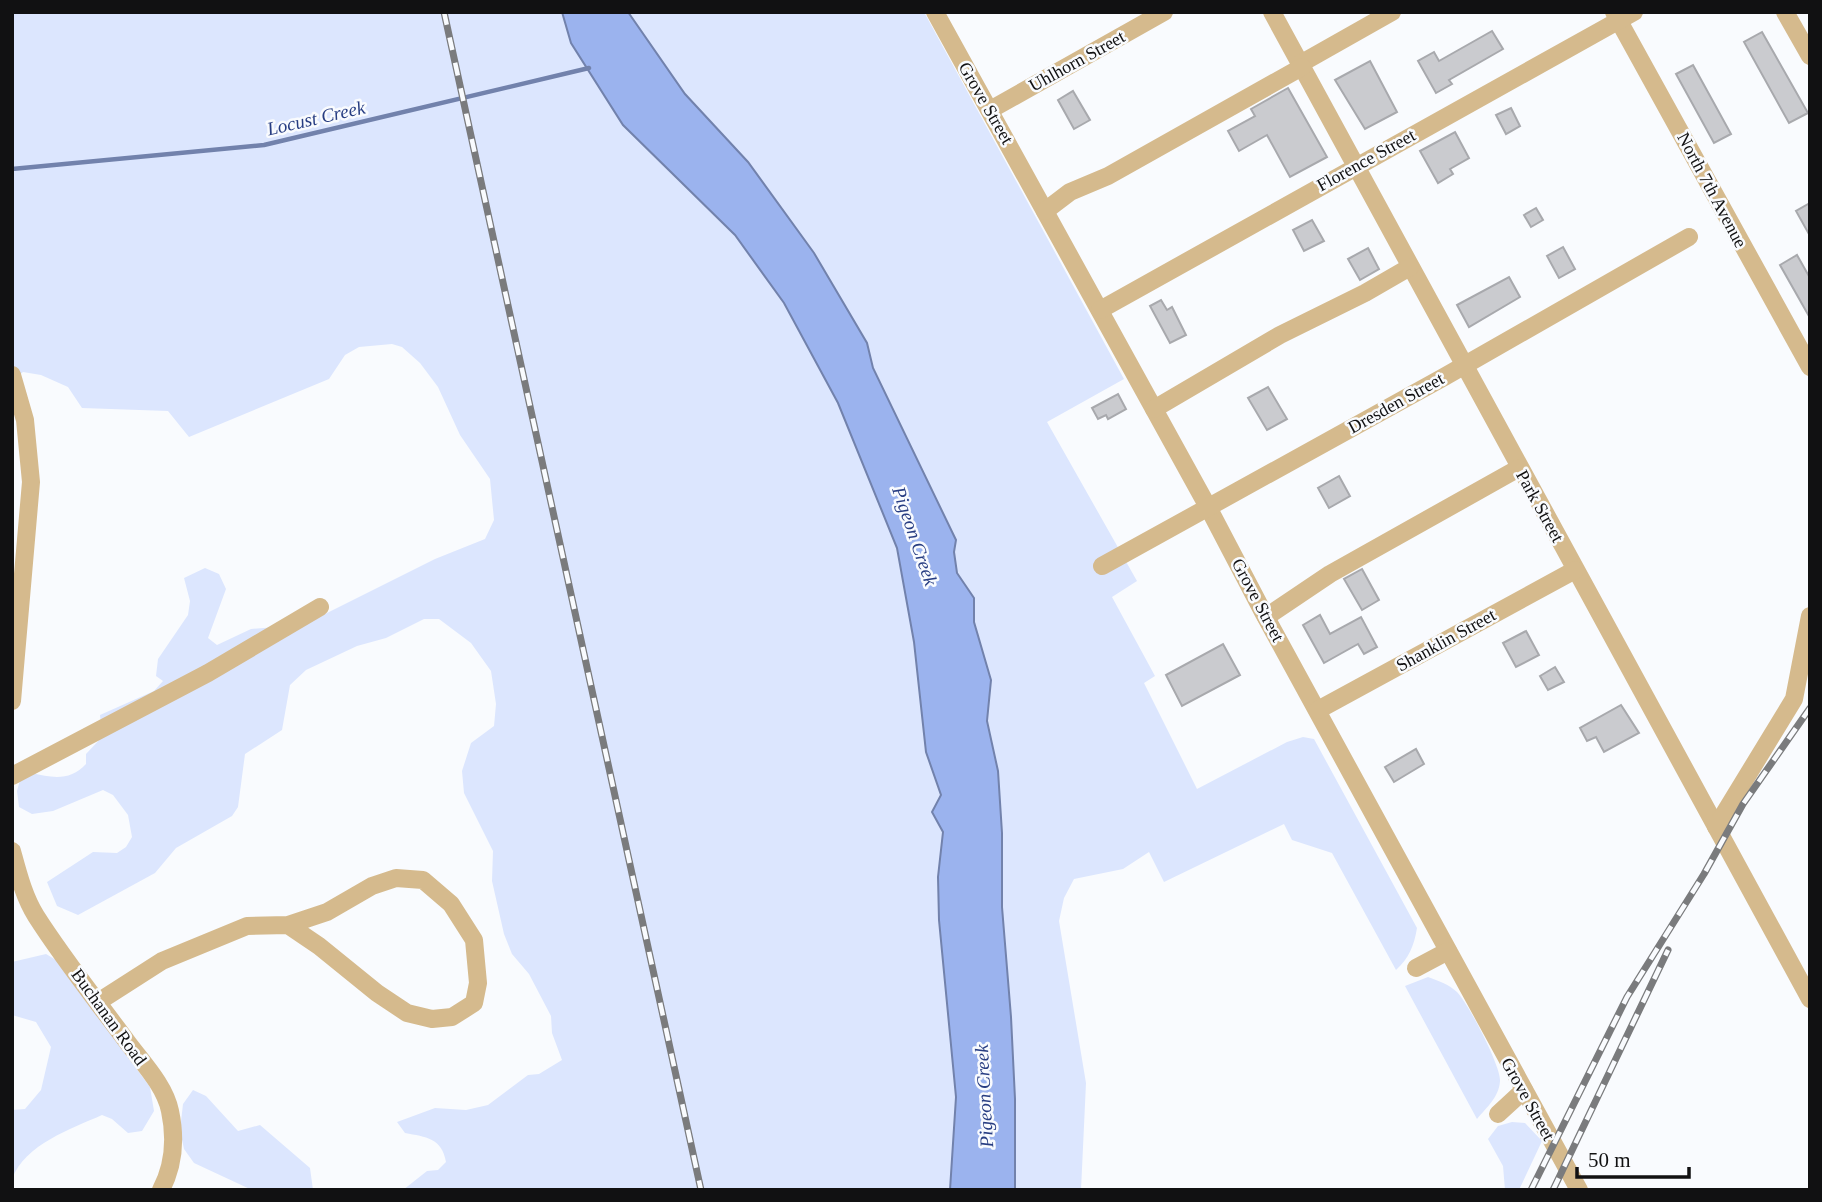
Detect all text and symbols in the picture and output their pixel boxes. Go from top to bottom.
street label: Uhlhorn Street [1026,26,1128,96]
street label: Grove Street [954,58,1018,148]
water label: Locust Creek [264,96,368,140]
street label: Florence Street [1313,125,1419,195]
street label: North 7th Avenue [1673,129,1751,251]
street label: Dresden Street [1345,368,1447,438]
street label: Park Street [1512,466,1568,546]
water label: Pigeon Creek [888,483,942,589]
street label: Grove Street [1228,555,1288,645]
street label: Shanklin Street [1393,604,1499,676]
street label: Buchanan Road [67,965,151,1069]
water label: Pigeon Creek [971,1043,997,1149]
street label: Grove Street [1497,1054,1559,1144]
scale bar [1577,1136,1689,1180]
text: 50 m [1588,1148,1631,1172]

